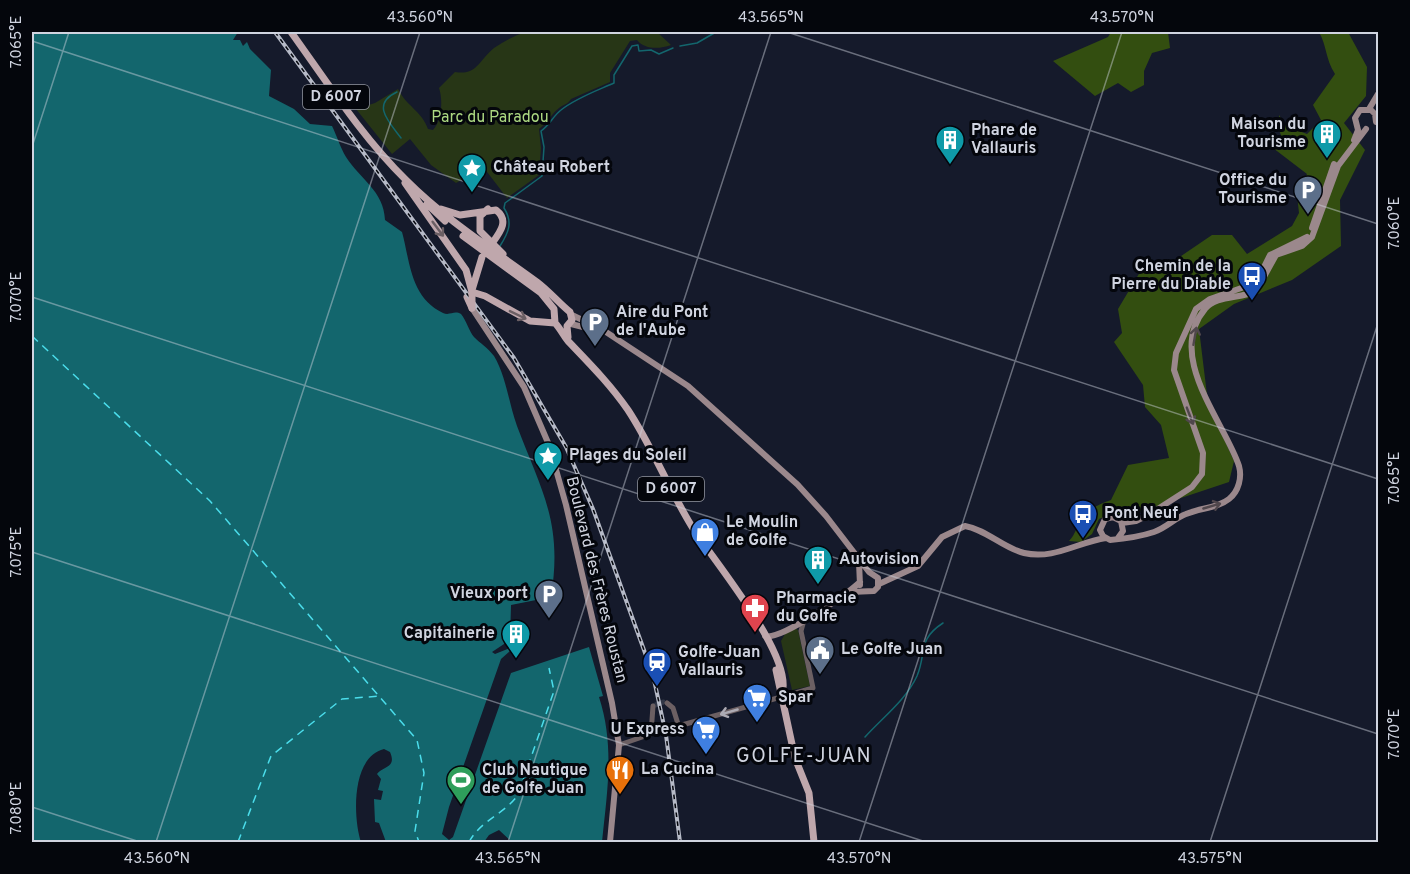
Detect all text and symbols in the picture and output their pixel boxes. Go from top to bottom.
text: 43.560°N [387,9,453,28]
text: 43.565°N [738,9,804,28]
text: 43.570°N [1090,9,1154,28]
text: 7.065°E [8,16,27,68]
road number: D 6007 [303,85,369,109]
park label: Parc du Paradou [431,108,549,128]
place label: Maison du Tourisme [1231,115,1306,153]
building icon: Maison du Tourisme [1311,118,1343,160]
place label: Phare de Vallauris [971,121,1037,159]
building icon: Phare de Vallauris [934,124,966,166]
place icon: Château Robert [456,152,488,194]
place label: Château Robert [493,158,610,178]
place label: Office du Tourisme [1218,171,1287,209]
parking icon: Office du Tourisme [1292,174,1324,216]
text: 7.060°E [1386,196,1405,250]
one-way arrow [432,221,444,237]
place label: Chemin de la Pierre du Diable [1111,257,1231,295]
bus stop icon: Chemin de la Pierre du Diable [1236,260,1268,302]
text: 7.070°E [8,271,27,323]
place label: Aire du Pont de l'Aube [616,303,708,341]
parking icon: Aire du Pont de l'Aube [579,306,611,348]
one-way arrow [509,310,527,322]
one-way arrow [1190,327,1201,346]
one-way arrow [1185,406,1196,424]
place icon: Plages du Soleil [532,440,564,482]
place label: Plages du Soleil [569,446,687,466]
text: 7.065°E [1386,452,1405,504]
street label: Boulevard des Frères Roustan [561,475,631,685]
road number: D 6007 [638,477,704,501]
bus stop icon: Pont Neuf [1067,498,1099,540]
one-way arrow [1202,500,1221,511]
place label: Pont Neuf [1104,504,1178,524]
place label: Le Moulin de Golfe [726,513,798,551]
shop icon: Le Moulin de Golfe [689,516,721,558]
text: 7.075°E [8,526,27,578]
building icon: Autovision [802,544,834,586]
place label: Autovision [839,550,919,570]
parking icon: Vieux port [533,578,565,620]
place label: Vieux port [450,584,528,604]
place label: Pharmacie du Golfe [776,589,856,627]
pharmacy icon: Pharmacie du Golfe [739,592,771,634]
building icon: Capitainerie [500,618,532,660]
place label: Capitainerie [404,624,495,644]
public building icon: Le Golfe Juan [804,634,836,676]
place label: Le Golfe Juan [841,640,943,660]
place label: Golfe-Juan Vallauris [678,643,760,681]
station icon: Golfe-Juan Vallauris [641,646,673,688]
supermarket icon: Spar [741,682,773,724]
place label: Spar [778,688,813,708]
one-way arrow [720,707,739,718]
text: 7.070°E [1386,708,1405,760]
supermarket icon: U Express [690,714,722,756]
place label: U Express [610,720,685,740]
district label: GOLFE-JUAN [736,744,872,770]
restaurant icon: La Cucina [604,754,636,796]
place label: La Cucina [641,760,714,780]
place label: Club Nautique de Golfe Juan [482,761,588,799]
sports icon: Club Nautique de Golfe Juan [445,764,477,806]
text: 7.080°E [8,781,27,835]
text: 43.560°N [124,850,190,869]
text: 43.565°N [475,850,541,869]
text: 43.570°N [827,850,891,869]
text: 43.575°N [1178,850,1242,869]

